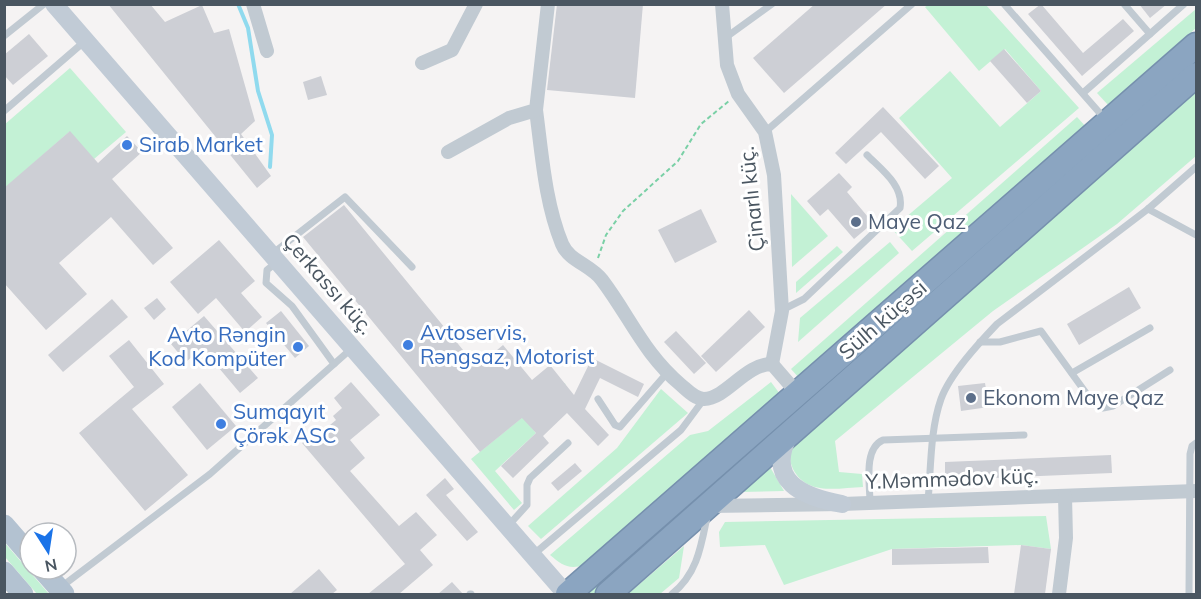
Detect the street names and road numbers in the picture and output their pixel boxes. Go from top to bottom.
street label: Çinarlı küç. [733,145,769,253]
street label: Çerkassı küç. [278,227,380,339]
street label: Sülh küçəsi [833,274,932,364]
street label: Y.Məmmədov küç. [864,462,1039,494]

